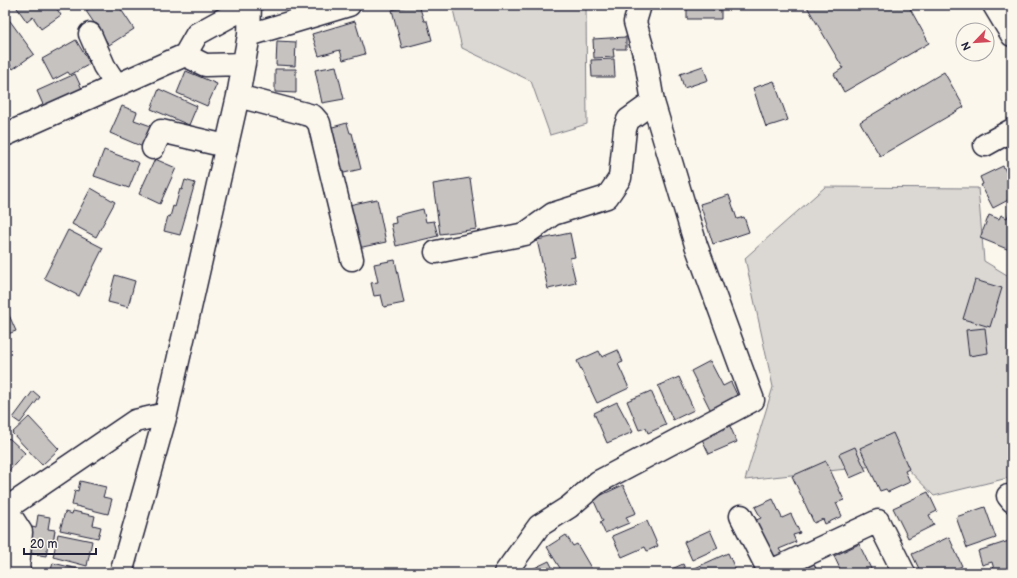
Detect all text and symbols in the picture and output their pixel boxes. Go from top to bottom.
north arrow [955,22,995,62]
text: N [959,40,974,53]
scale bar [24,530,96,556]
text: 20 m [30,537,57,552]

